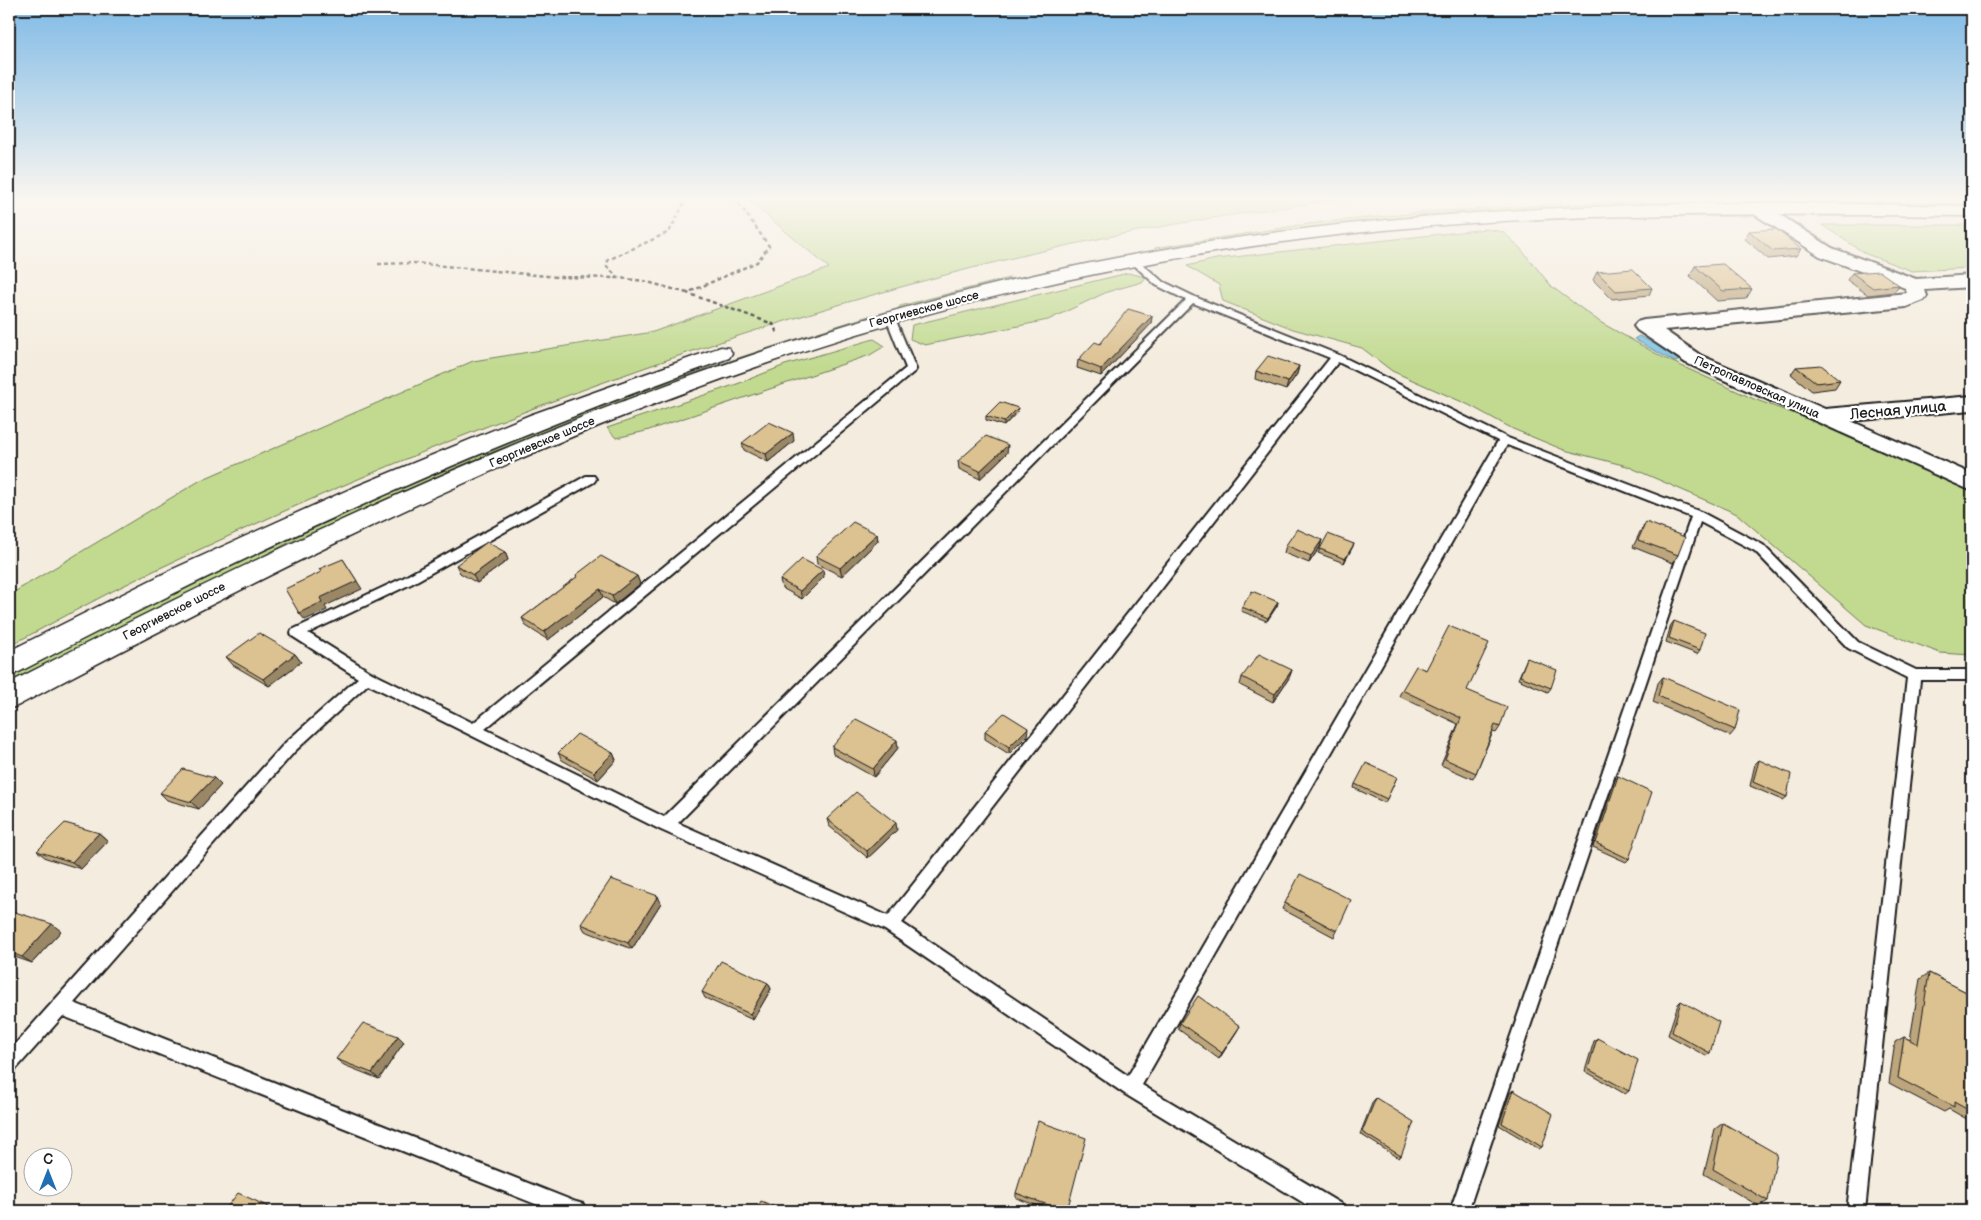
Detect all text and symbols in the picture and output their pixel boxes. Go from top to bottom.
street label: Георгиевское шоссе [868,288,981,331]
street label: Петропавловская улица [1692,353,1822,422]
street label: Лесная улица [1848,397,1947,424]
street label: Георгиевское шоссе [487,413,597,471]
street label: Георгиевское шоссе [121,579,228,644]
north arrow [22,1148,72,1198]
text: С [43,1151,53,1168]

